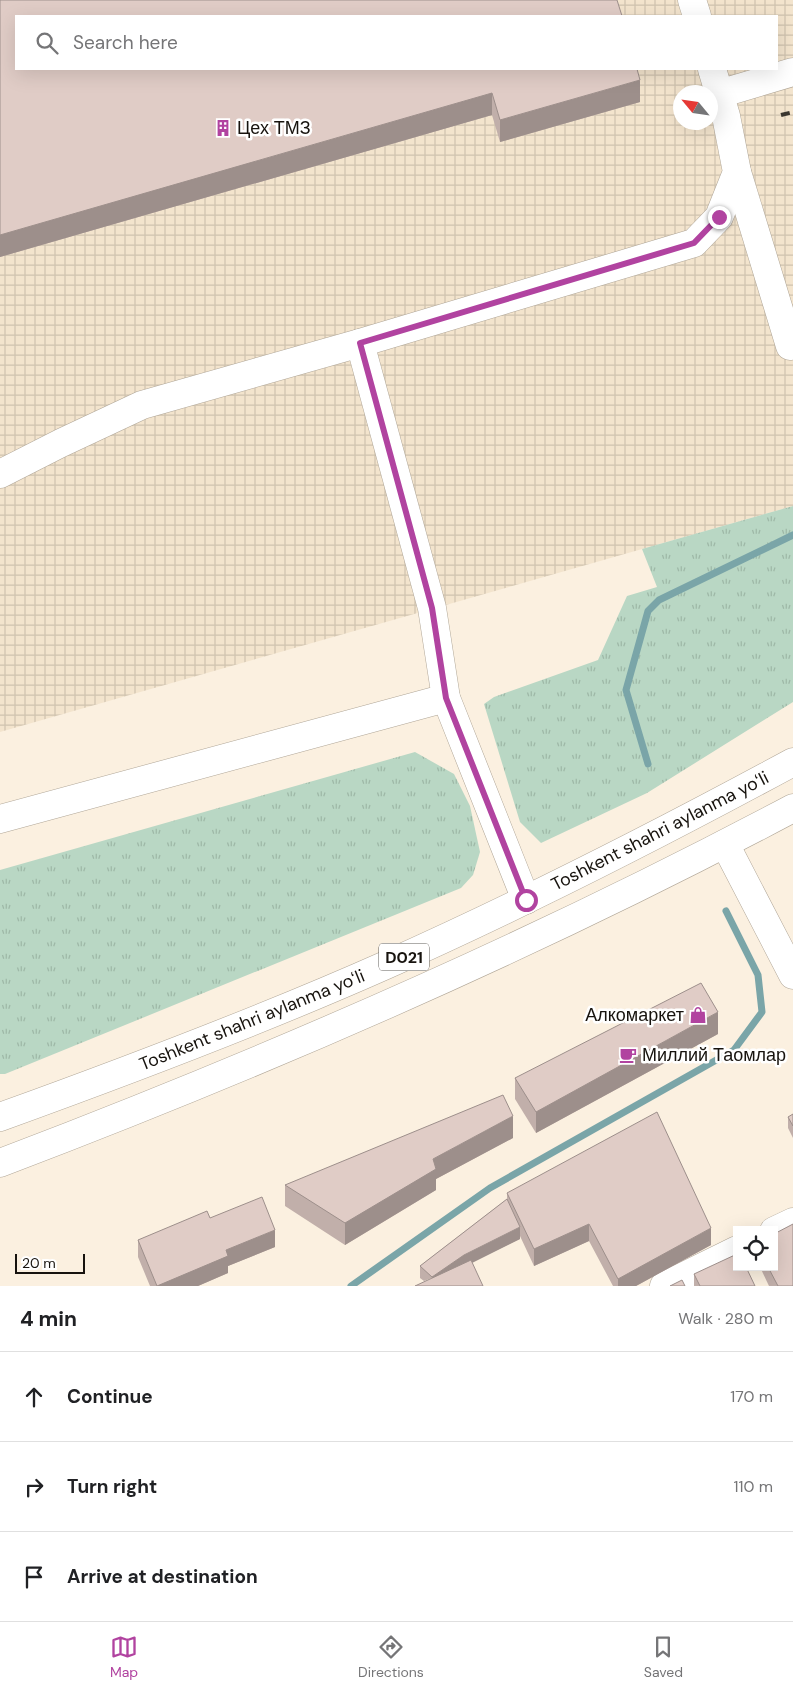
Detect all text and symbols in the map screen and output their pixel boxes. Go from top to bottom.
search box [15,15,778,70]
icon: search [33,29,61,57]
text: Search here [73,30,178,55]
north arrow [673,85,718,130]
place label: Цех ТМЗ [237,116,311,140]
building icon: Цех ТМЗ [213,118,233,138]
route end [708,206,731,229]
street label: Toshkent shahri aylanma yoʻli [547,766,773,896]
route start [515,889,538,912]
road number: D021 [379,944,429,970]
street label: Toshkent shahri aylanma yoʻli [136,964,368,1076]
place label: Алкомаркет [585,1003,684,1027]
shop icon: Алкомаркет [688,1005,708,1025]
place label: Миллий Таомлар [642,1043,786,1067]
cafe icon: Миллий Таомлар [618,1045,638,1065]
map controls [733,1226,778,1271]
button: locate [733,1226,778,1271]
scale bar [15,1251,85,1274]
text: 20 m [22,1254,56,1272]
text: 4 min [20,1305,77,1333]
text: Walk · 280 m [678,1308,773,1329]
icon: ahead [20,1383,48,1411]
text: Continue [67,1384,153,1409]
text: 170 m [730,1386,773,1407]
icon: right [20,1473,48,1501]
text: Turn right [67,1474,157,1499]
text: 110 m [734,1476,773,1497]
icon: arrive [20,1563,48,1591]
text: Arrive at destination [67,1564,258,1589]
tab: Map [110,1633,138,1681]
tab: Directions [358,1633,424,1681]
tab: Saved [644,1633,683,1681]

